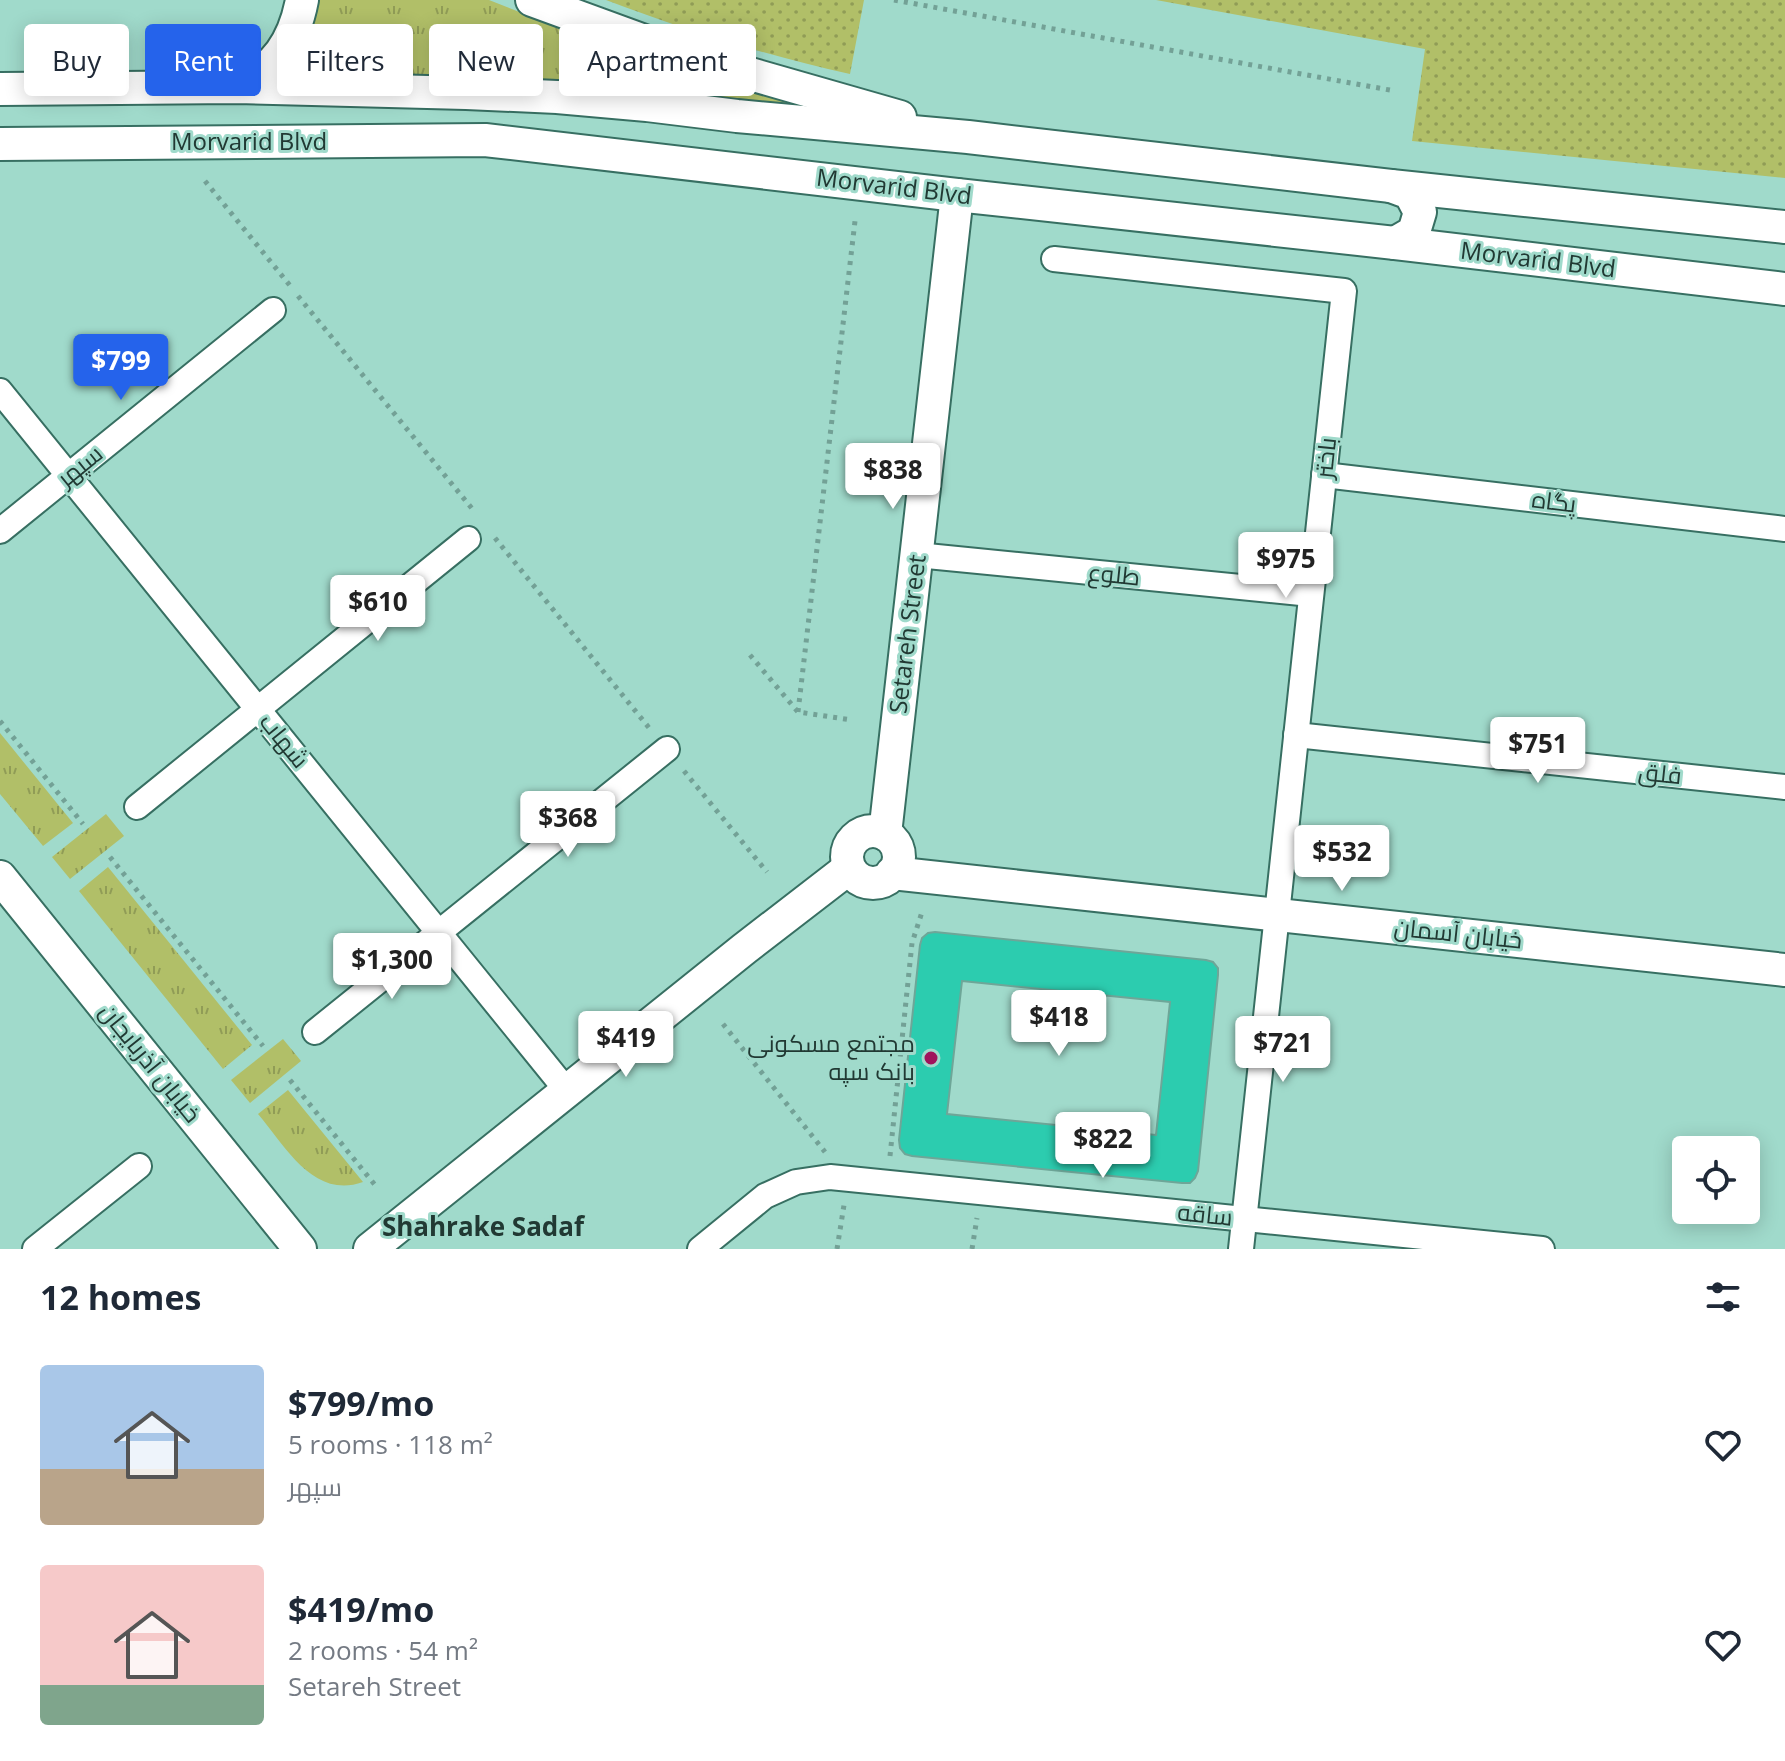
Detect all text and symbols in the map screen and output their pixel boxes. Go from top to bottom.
chip: Buy [24,24,129,96]
chip: Rent [145,24,261,96]
chip: Filters [277,24,413,96]
chip: New [429,24,543,96]
chip: Apartment [559,24,756,96]
street label: Morvarid Blvd [171,124,327,157]
street label: Morvarid Blvd [815,160,974,211]
street label: Morvarid Blvd [1459,233,1618,284]
pin: $799 [74,334,168,402]
text: $799 [91,342,151,378]
street label: سپهر [48,436,109,495]
street label: باختر [1306,436,1343,482]
pin: $838 [846,443,940,511]
text: $838 [863,451,923,487]
street label: پگاه [1530,481,1579,521]
pin: $975 [1239,532,1333,600]
text: $975 [1256,540,1316,576]
street label: Setareh Street [880,553,933,715]
street label: طلوع [1086,554,1142,594]
pin: $610 [331,575,425,643]
text: $610 [348,583,408,619]
street label: شهاب [253,706,317,774]
pin: $751 [1491,717,1585,785]
text: $751 [1508,725,1568,761]
street label: فلق [1637,754,1683,791]
pin: $368 [521,791,615,859]
text: $368 [538,799,598,835]
pin: $532 [1295,825,1389,893]
text: $532 [1312,833,1372,869]
street label: خیابان آسمان [1392,909,1524,956]
pin: $1,300 [327,933,457,1001]
text: $1,300 [351,941,433,977]
pin: $418 [1012,990,1106,1058]
street label: خیابان آذربایجان [93,995,210,1129]
text: $418 [1029,998,1089,1034]
pin: $419 [579,1011,673,1079]
pin: $721 [1236,1016,1330,1084]
text: $419 [596,1019,656,1055]
text: $721 [1253,1024,1313,1060]
place label: مجتمع مسکونی بانک سپه [747,1026,915,1087]
marker: مجتمع مسکونی بانک سپه [922,1049,940,1067]
pin: $822 [1056,1112,1150,1180]
text: $822 [1073,1120,1133,1156]
map controls [1672,1136,1760,1224]
button: locate [1672,1136,1760,1224]
street label: ساقه [1176,1194,1234,1233]
district label: Shahrake Sadaf [382,1208,586,1244]
text: 12 homes [40,1274,201,1320]
icon: filters [1701,1275,1745,1319]
text: $799/mo [288,1380,434,1426]
icon: home [104,1397,200,1493]
icon: heart [1701,1423,1745,1467]
text: 5 rooms · 118 m² [288,1426,493,1462]
text: سپهر [288,1468,342,1504]
text: $419/mo [288,1586,434,1632]
icon: home [104,1597,200,1693]
icon: heart [1701,1623,1745,1667]
text: 2 rooms · 54 m² [288,1632,478,1668]
text: Setareh Street [288,1668,461,1704]

